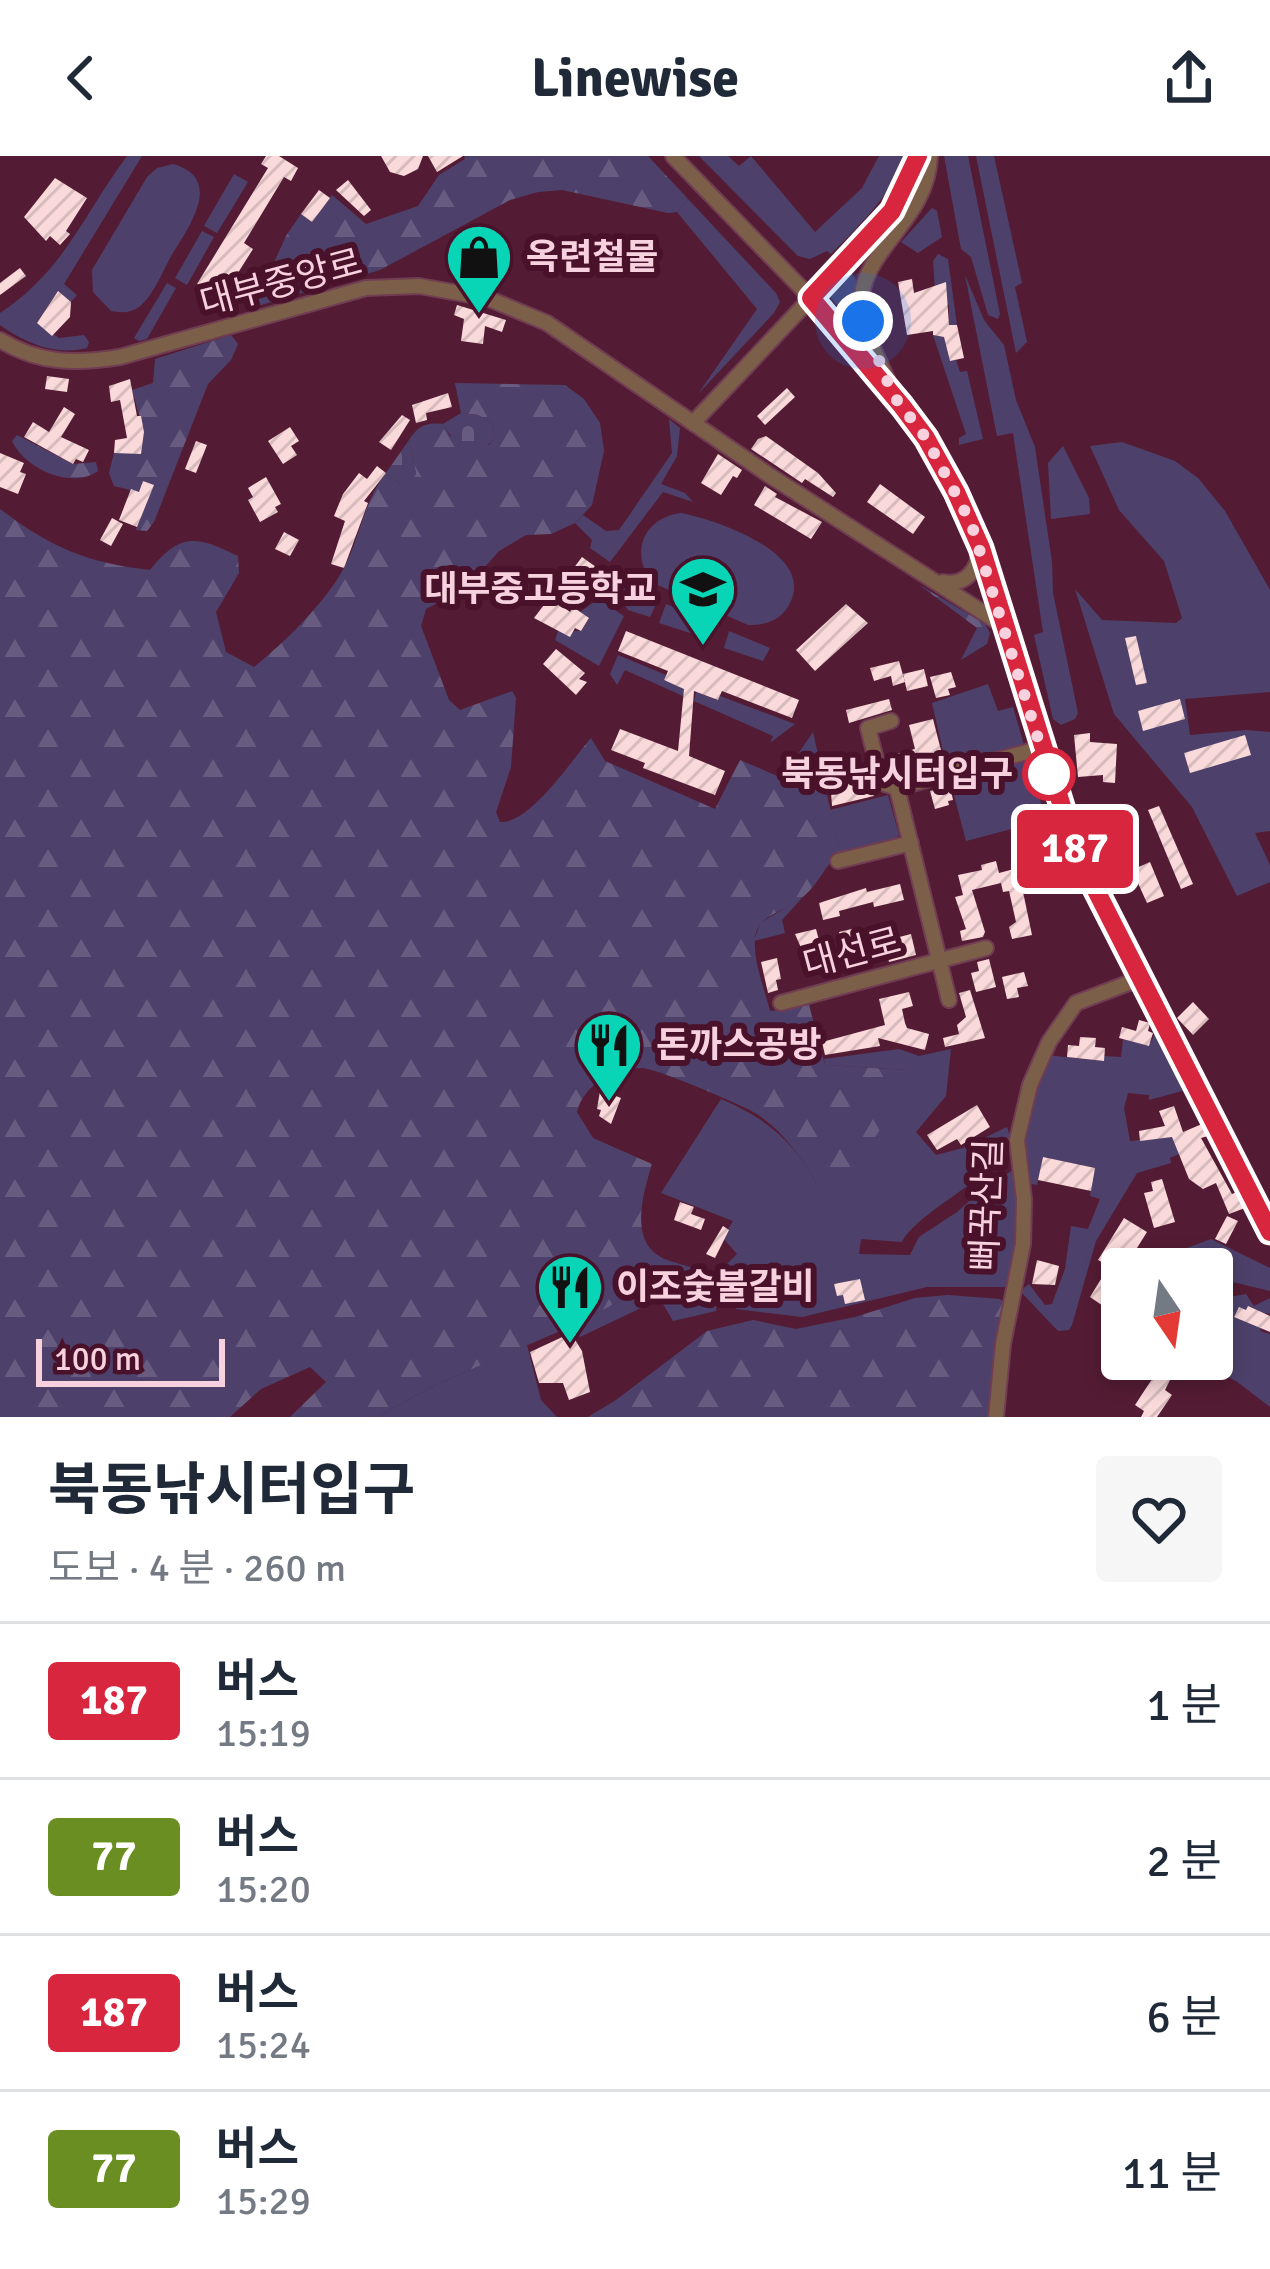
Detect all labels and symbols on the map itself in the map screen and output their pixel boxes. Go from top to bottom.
shop icon: 옥련철물 [444,222,514,316]
place label: 옥련철물 [526,235,658,280]
street label: 대부중앙로 [195,240,367,326]
your location [833,291,893,351]
school or university icon: 대부중고등학교 [668,554,738,648]
place label: 대부중고등학교 [424,567,656,612]
marker: 북동낚시터입구 [1024,749,1074,799]
place label: 북동낚시터입구 [781,752,1013,797]
line badge: 187 [1006,810,1144,888]
street label: 대선로 [798,918,906,988]
restaurant icon: 돈까스공방 [574,1010,644,1104]
place label: 돈까스공방 [656,1023,822,1068]
street label: 뻐꾹산길 [962,1138,1012,1272]
north arrow [1101,1248,1233,1380]
restaurant icon: 이조숯불갈비 [535,1252,605,1346]
place label: 이조숯불갈비 [616,1265,815,1310]
scale bar [36,1333,225,1386]

